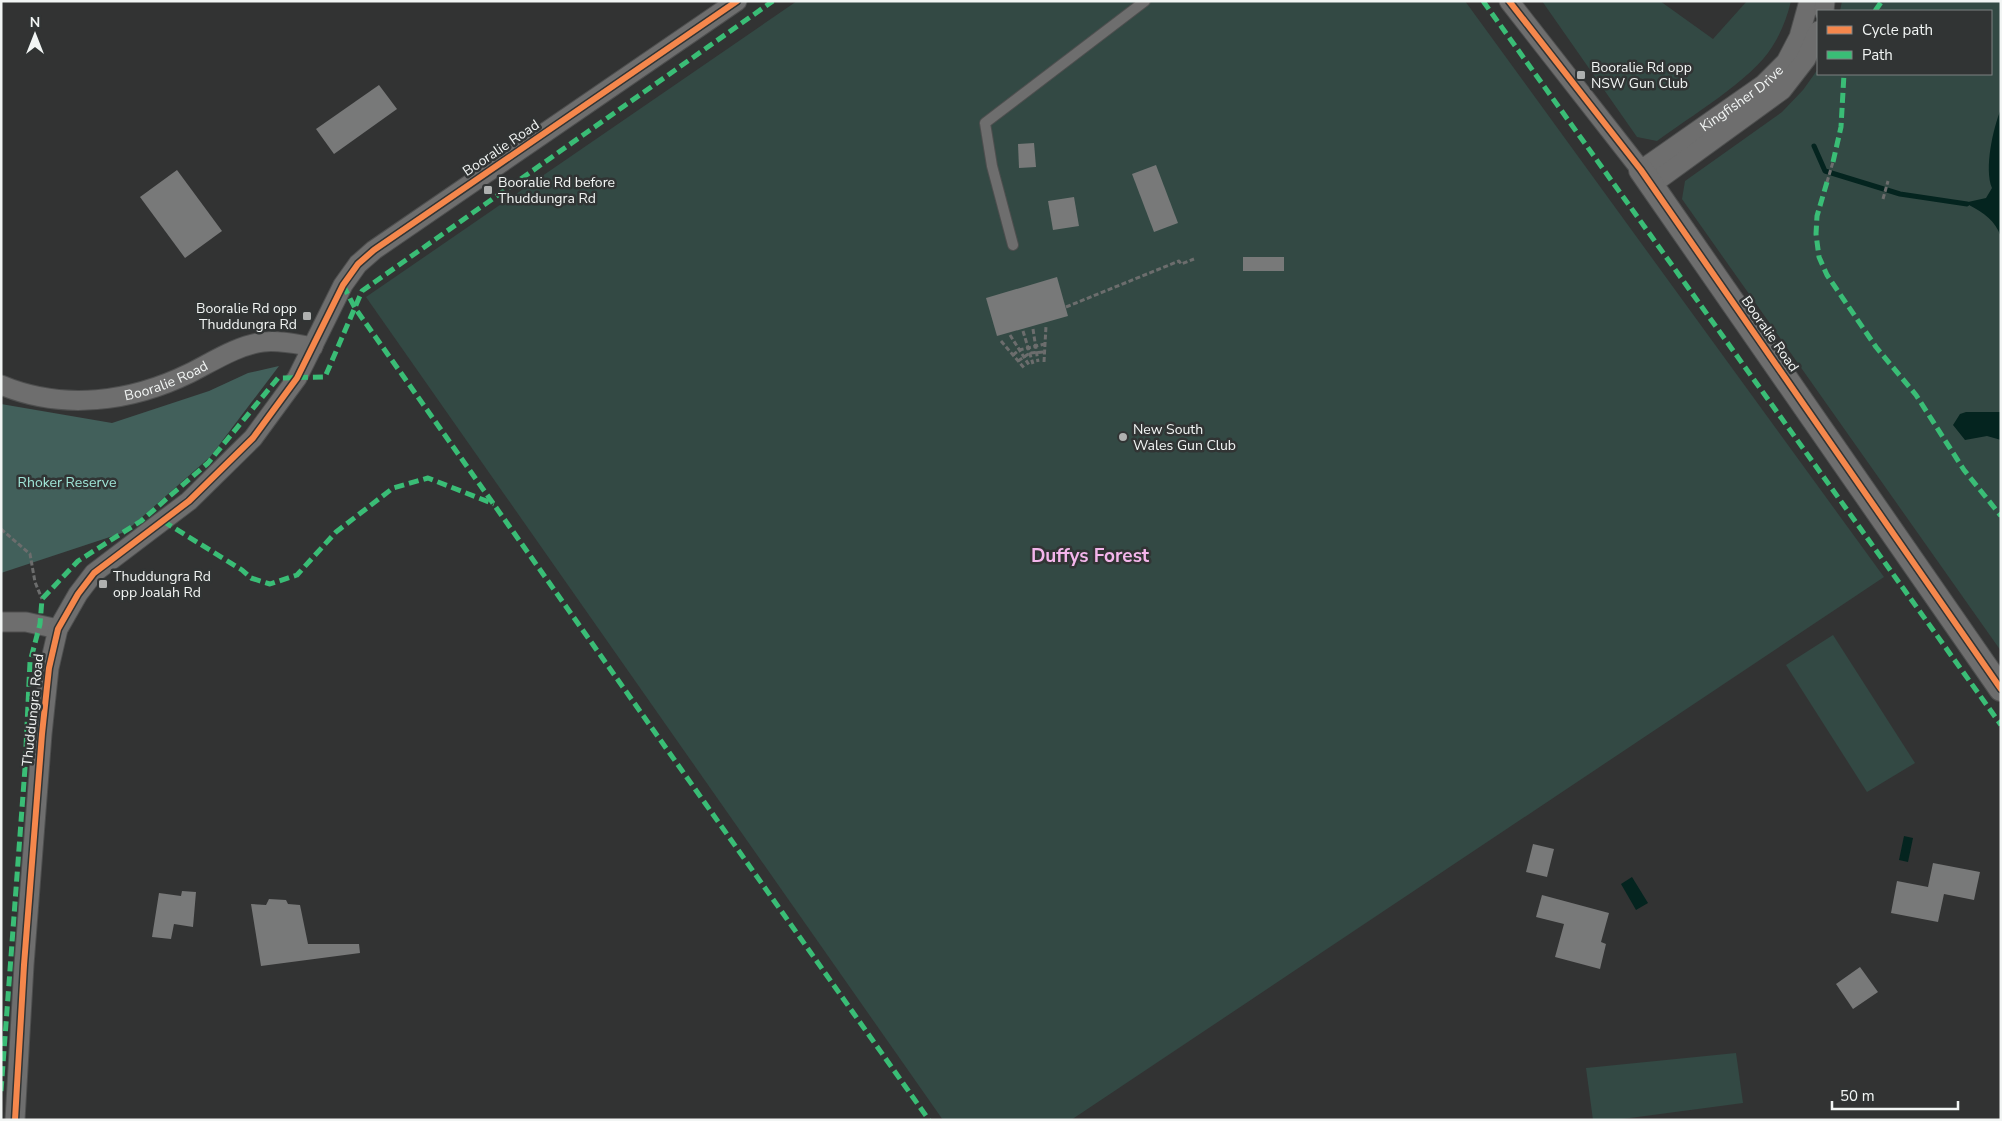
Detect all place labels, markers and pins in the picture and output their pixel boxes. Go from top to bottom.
place label: Booralie Rd opp NSW Gun Club [1591,58,1692,93]
marker: Booralie Rd opp NSW Gun Club [1575,69,1587,81]
place label: Booralie Rd before Thuddungra Rd [498,173,615,208]
marker: Booralie Rd before Thuddungra Rd [482,184,494,196]
place label: Booralie Rd opp Thuddungra Rd [196,299,297,334]
marker: Booralie Rd opp Thuddungra Rd [301,310,313,322]
place label: New South Wales Gun Club [1133,420,1236,455]
marker: New South Wales Gun Club [1117,431,1129,443]
place label: Thuddungra Rd opp Joalah Rd [113,567,211,602]
marker: Thuddungra Rd opp Joalah Rd [97,578,109,590]

